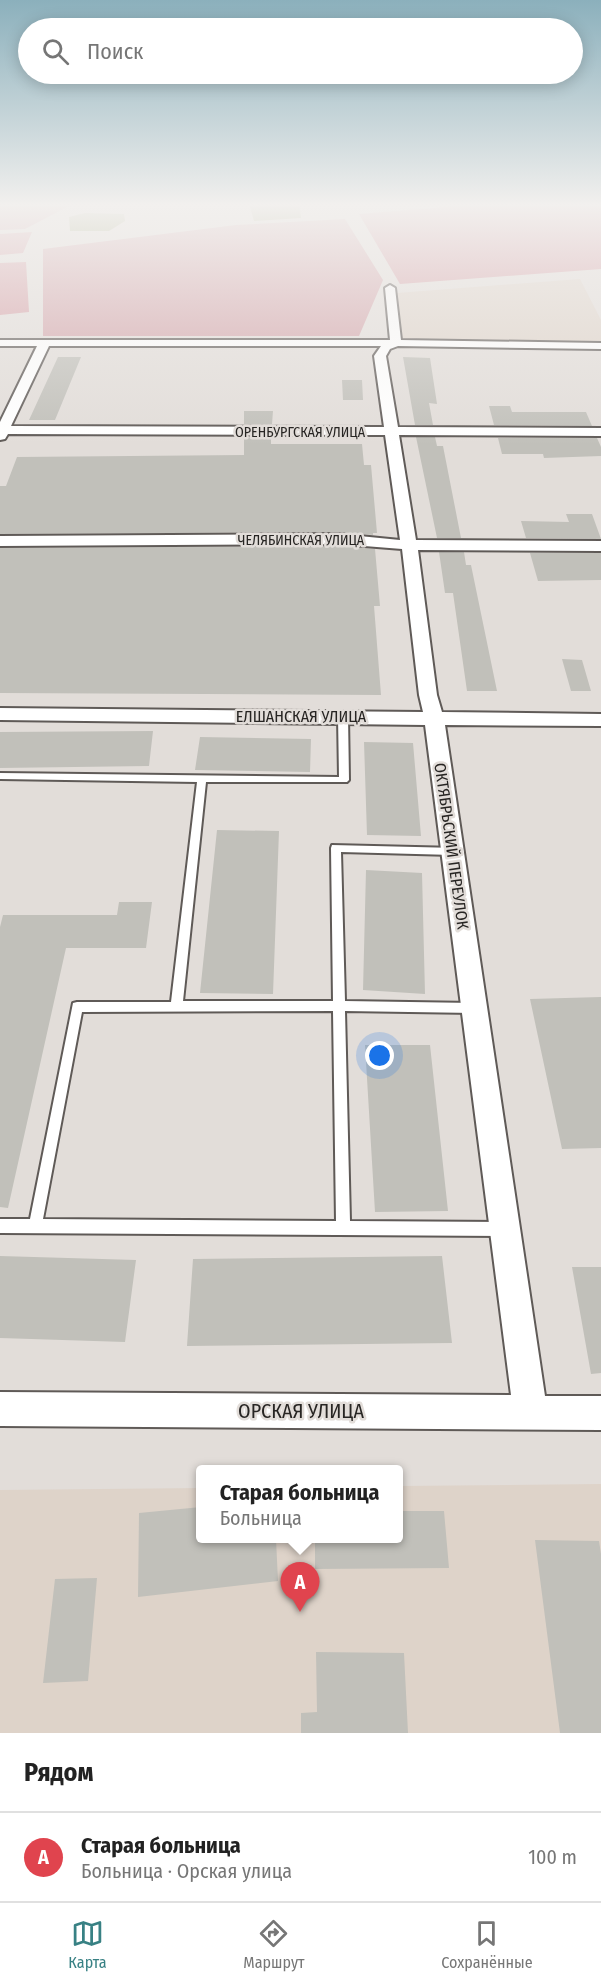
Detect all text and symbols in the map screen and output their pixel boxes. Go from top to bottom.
search box [18,18,583,84]
icon: search [39,35,72,68]
text: Поиск [87,38,143,65]
street label: ОРЕНБУРГСКАЯ УЛИЦА [235,424,366,441]
street label: ЧЕЛЯБИНСКАЯ УЛИЦА [238,532,365,549]
street label: ЕЛШАНСКАЯ УЛИЦА [236,707,367,726]
street label: ОКТЯБРЬСКИЙ ПЕРЕУЛОК [430,762,473,931]
your location [365,1041,394,1070]
street label: ОРСКАЯ УЛИЦА [238,1399,364,1423]
popup [196,1465,403,1543]
text: Старая больница [220,1479,379,1506]
text: Больница [220,1506,302,1530]
pin: A [280,1562,320,1612]
text: Рядом [24,1757,93,1788]
text: Старая больница [81,1832,241,1859]
text: A [38,1845,49,1869]
text: 100 m [528,1845,577,1869]
text: Больница · Орская улица [81,1859,292,1883]
tab: Карта [68,1917,107,1972]
tab: Маршрут [243,1917,305,1972]
tab: Сохранённые [441,1917,533,1972]

